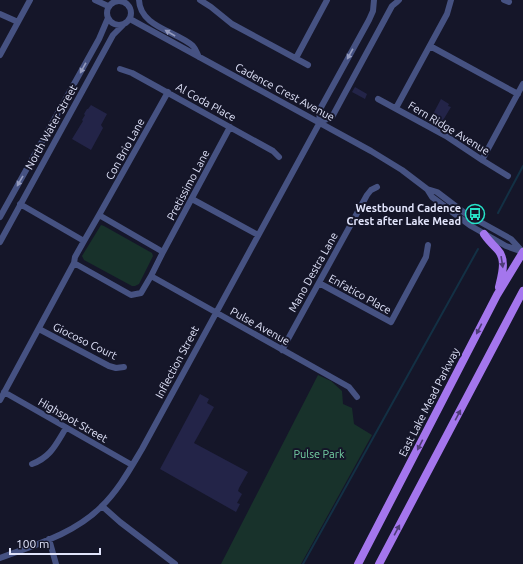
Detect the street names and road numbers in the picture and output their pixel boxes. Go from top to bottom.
street label: Cadence Crest Avenue [233,61,337,123]
street label: Al Coda Place [174,81,238,123]
street label: North Water Street [23,82,80,171]
street label: Fern Ridge Avenue [406,99,492,157]
street label: Con Brio Lane [103,116,147,182]
street label: Pretissimo Lane [164,148,212,222]
street label: Mano Destra Lane [286,230,340,314]
street label: Enfatico Place [327,272,393,316]
street label: Pulse Avenue [228,305,292,347]
street label: Giocoso Court [51,320,120,362]
street label: Inflection Street [153,323,201,400]
street label: East Lake Mead Parkway [396,345,462,458]
street label: Highspot Street [36,395,110,445]

